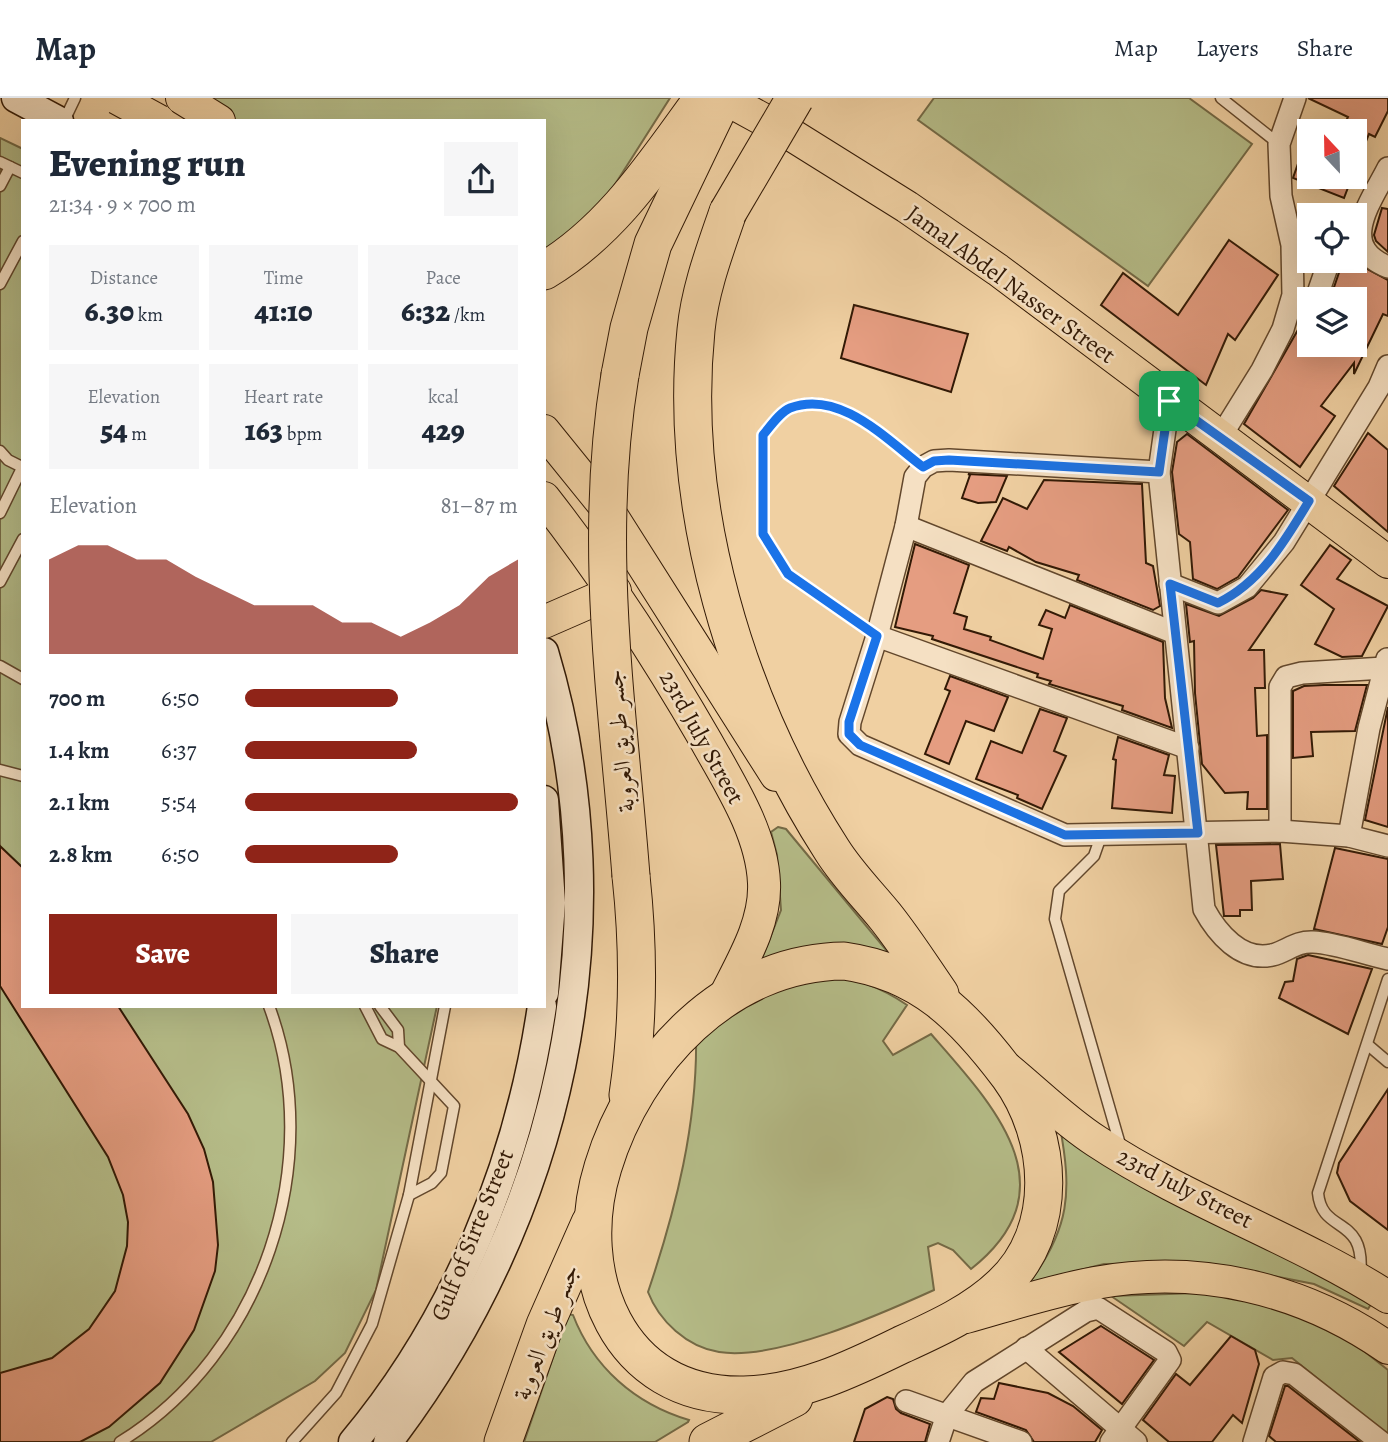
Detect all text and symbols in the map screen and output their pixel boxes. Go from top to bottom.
text: Map [35,26,96,71]
text: Map [1114,32,1158,64]
text: Layers [1196,32,1259,64]
text: Share [1297,32,1353,64]
north arrow [1297,119,1367,189]
map controls [1297,119,1367,357]
text: Evening run [49,137,246,189]
button: share [444,142,518,216]
text: 21:34 · 9 × 700 m [49,189,196,220]
street label: Jamal Abdel Nasser Street [900,197,1122,371]
button: locate [1297,203,1367,273]
text: Distance [90,265,158,291]
text: Time [264,265,303,291]
text: Pace [426,265,461,291]
button: layers [1297,287,1367,357]
text: 6.30 [85,291,134,331]
text: 41:10 [254,291,313,331]
text: 6:32 [401,291,450,331]
text: km [134,302,163,328]
text: /km [450,302,485,328]
pin [1139,371,1199,431]
icon: arrive [1150,382,1188,420]
text: Elevation [87,384,160,410]
text: Heart rate [244,384,323,410]
text: kcal [428,384,458,410]
text: 54 [100,410,128,450]
text: 163 [245,410,283,450]
text: 429 [422,410,465,450]
text: m [128,421,147,447]
text: bpm [283,421,322,447]
text: Elevation [49,490,137,521]
text: 81–87 m [440,490,518,521]
street label: 23rd July Street [652,664,752,810]
street label: جسر طريق العروبة [598,668,642,814]
text: 700 m [49,683,105,714]
text: 6:50 [161,683,199,714]
text: 1.4 km [49,735,110,766]
text: 6:37 [161,735,196,766]
text: 2.1 km [49,787,110,818]
text: 5:54 [161,787,197,818]
text: 2.8 km [49,839,113,870]
text: 6:50 [161,839,199,870]
button: Save [49,914,277,994]
button: Share [291,914,518,994]
street label: 23rd July Street [1112,1140,1258,1236]
street label: Gulf of Sirte Street [423,1144,521,1326]
street label: جسر طريق العروبة [505,1259,587,1405]

